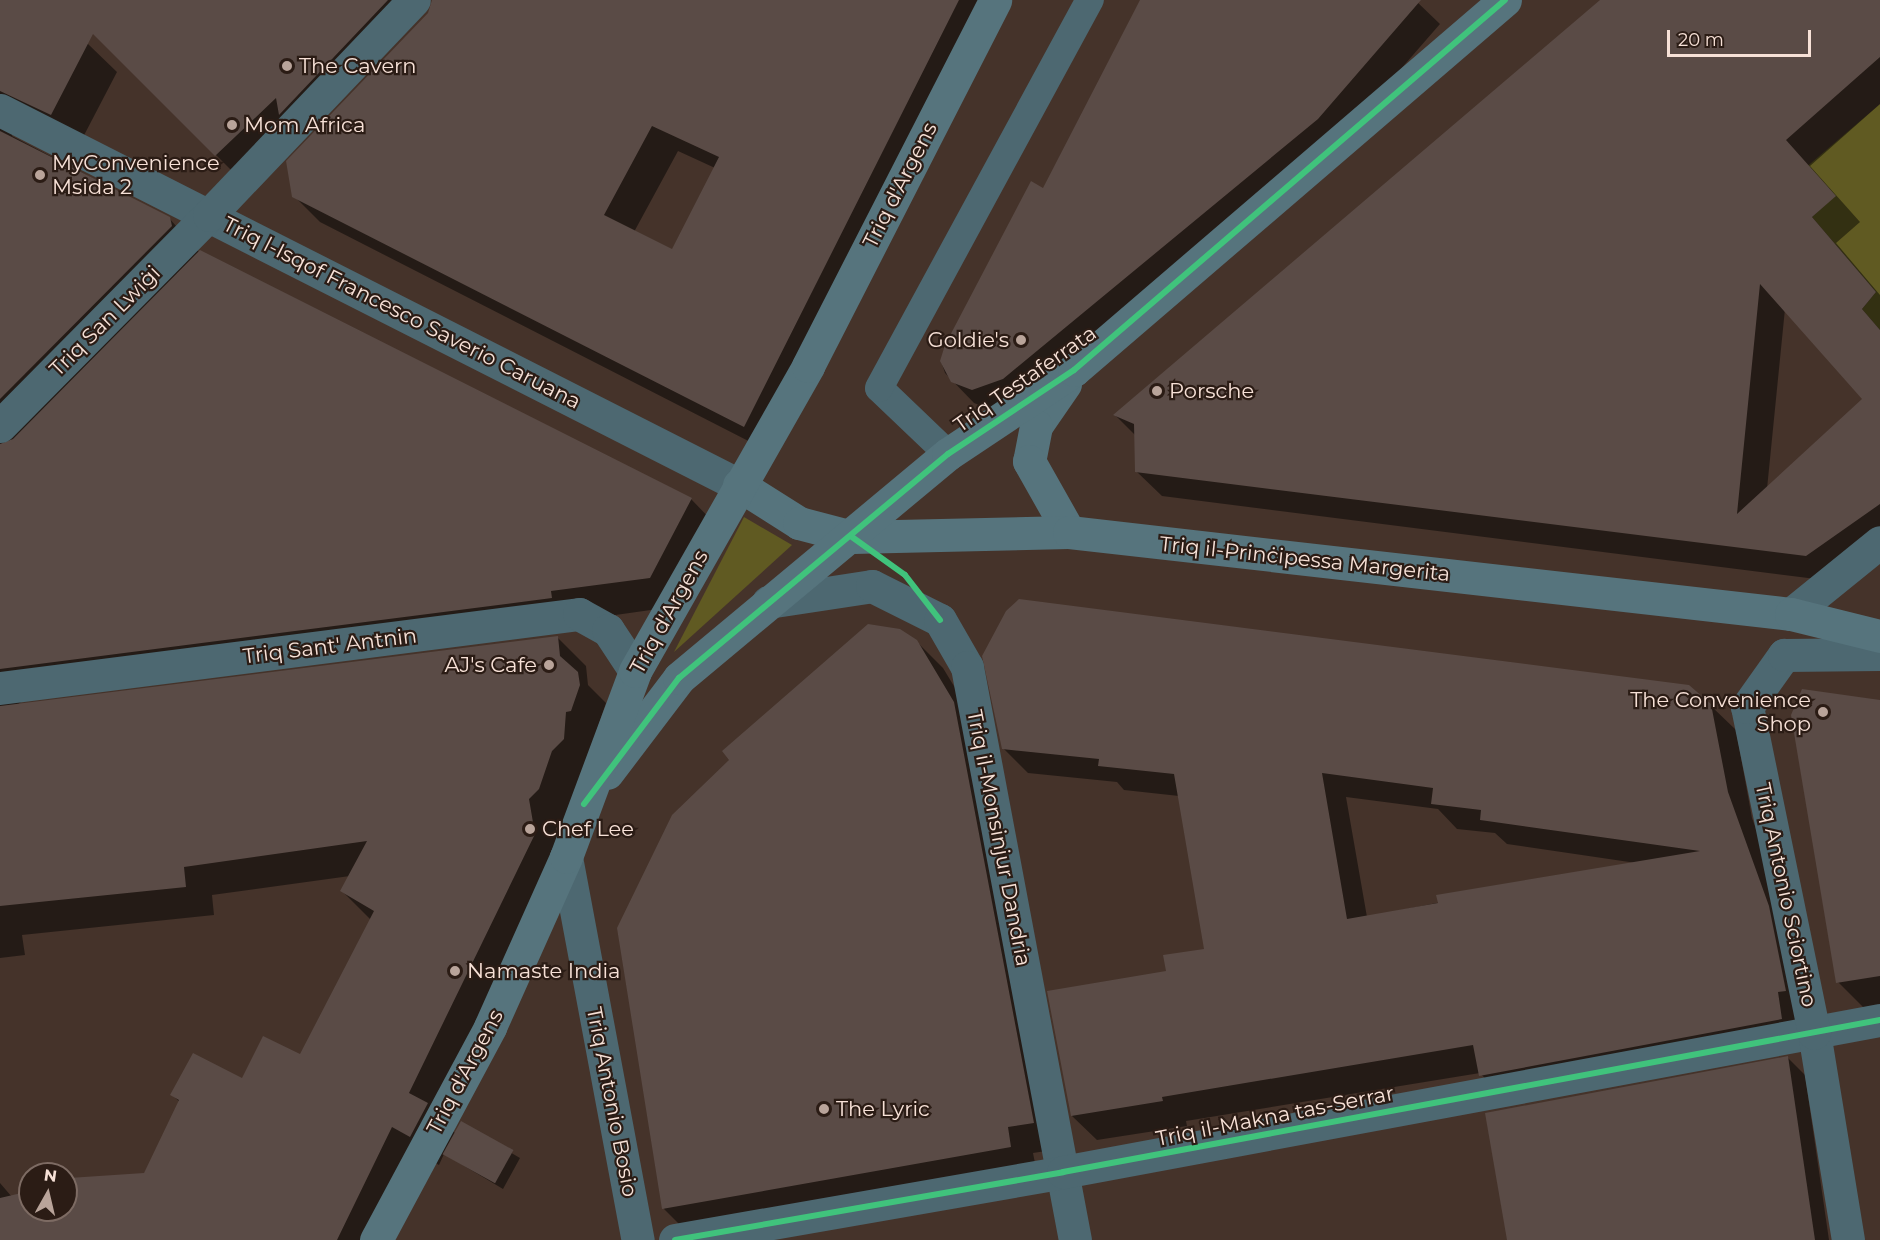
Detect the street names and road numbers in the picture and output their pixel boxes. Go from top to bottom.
street label: Triq d'Argens [858,118,942,252]
street label: Triq l-Isqof Francesco Saverio Caruana [219,211,585,415]
street label: Triq San Lwiġi [44,260,166,382]
street label: Triq Testaferrata [949,320,1101,438]
street label: Triq il-Prinċipessa Margerita [1159,531,1451,587]
street label: Triq d'Argens [625,546,713,678]
street label: Triq Sant' Antnin [242,623,418,669]
street label: Triq il-Monsinjur Dandria [962,708,1036,968]
street label: Triq Antonio Sciortino [1750,781,1822,1009]
street label: Triq d'Argens [422,1005,508,1139]
street label: Triq Antonio Bosio [581,1005,643,1199]
street label: Triq il-Makna tas-Serrar [1154,1081,1396,1151]

